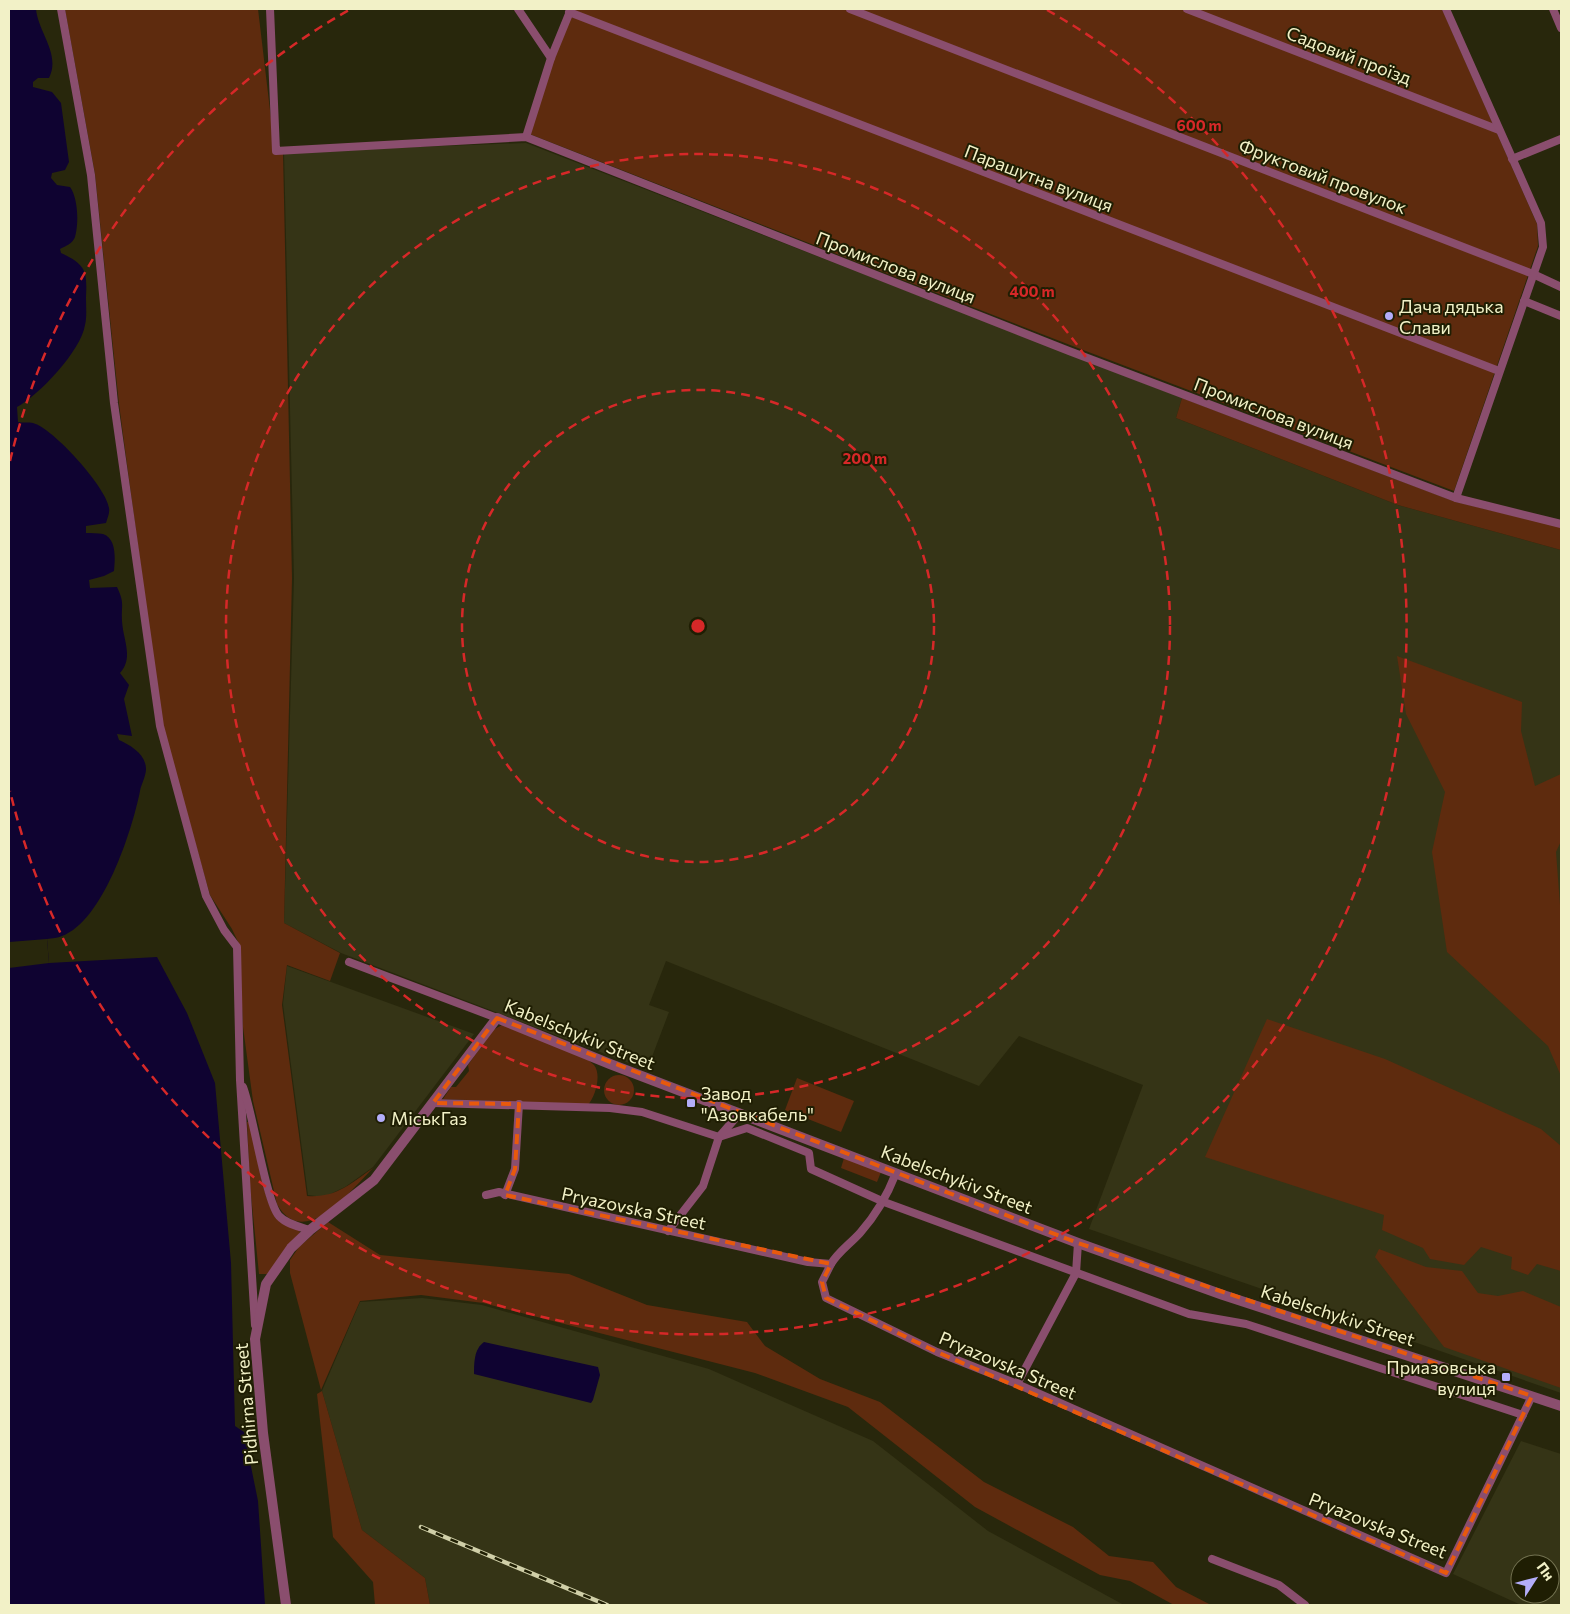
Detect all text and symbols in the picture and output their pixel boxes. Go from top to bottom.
street label: Садовий проїзд [1283,21,1415,89]
text: 600 m [1176,116,1222,134]
street label: Фруктовий провулок [1236,134,1410,218]
street label: Парашутна вулиця [962,140,1116,216]
street label: Промислова вулиця [813,226,979,308]
text: 400 m [1009,282,1055,300]
place label: Дача дядька Слави [1399,295,1504,338]
marker: Дача дядька Слави [1383,310,1395,322]
street label: Промислова вулиця [1191,372,1357,454]
text: 200 m [843,449,887,467]
centre of rings [689,617,707,635]
street label: Kabelschykiv Street [501,994,659,1074]
place label: Завод "Азовкабель" [701,1082,814,1125]
marker: Завод "Азовкабель" [685,1097,697,1109]
place label: МіськГаз [391,1107,467,1129]
marker: МіськГаз [375,1112,387,1124]
street label: Kabelschykiv Street [878,1140,1036,1218]
street label: Pryazovska Street [560,1182,708,1234]
street label: Kabelschykiv Street [1258,1280,1418,1350]
street label: Pryazovska Street [936,1326,1080,1404]
street label: Pidhirna Street [230,1342,262,1466]
place label: Приазовська вулиця [1386,1356,1496,1399]
marker: Приазовська вулиця [1500,1371,1512,1383]
street label: Pryazovska Street [1306,1487,1450,1563]
north arrow [1510,1554,1560,1604]
text: Пн [1534,1559,1558,1584]

